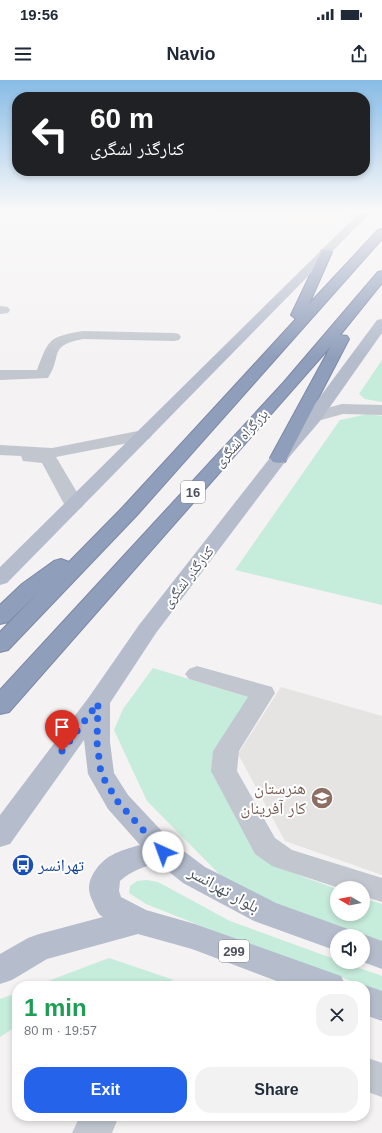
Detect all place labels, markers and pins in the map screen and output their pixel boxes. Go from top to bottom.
pin [45,710,79,751]
place label: هنرستان کار آفرینان [240,779,306,819]
school or university icon: هنرستان کار آفرینان [309,785,335,811]
bus stop icon: تهرانسر [10,852,36,878]
place label: تهرانسر [37,856,84,875]

